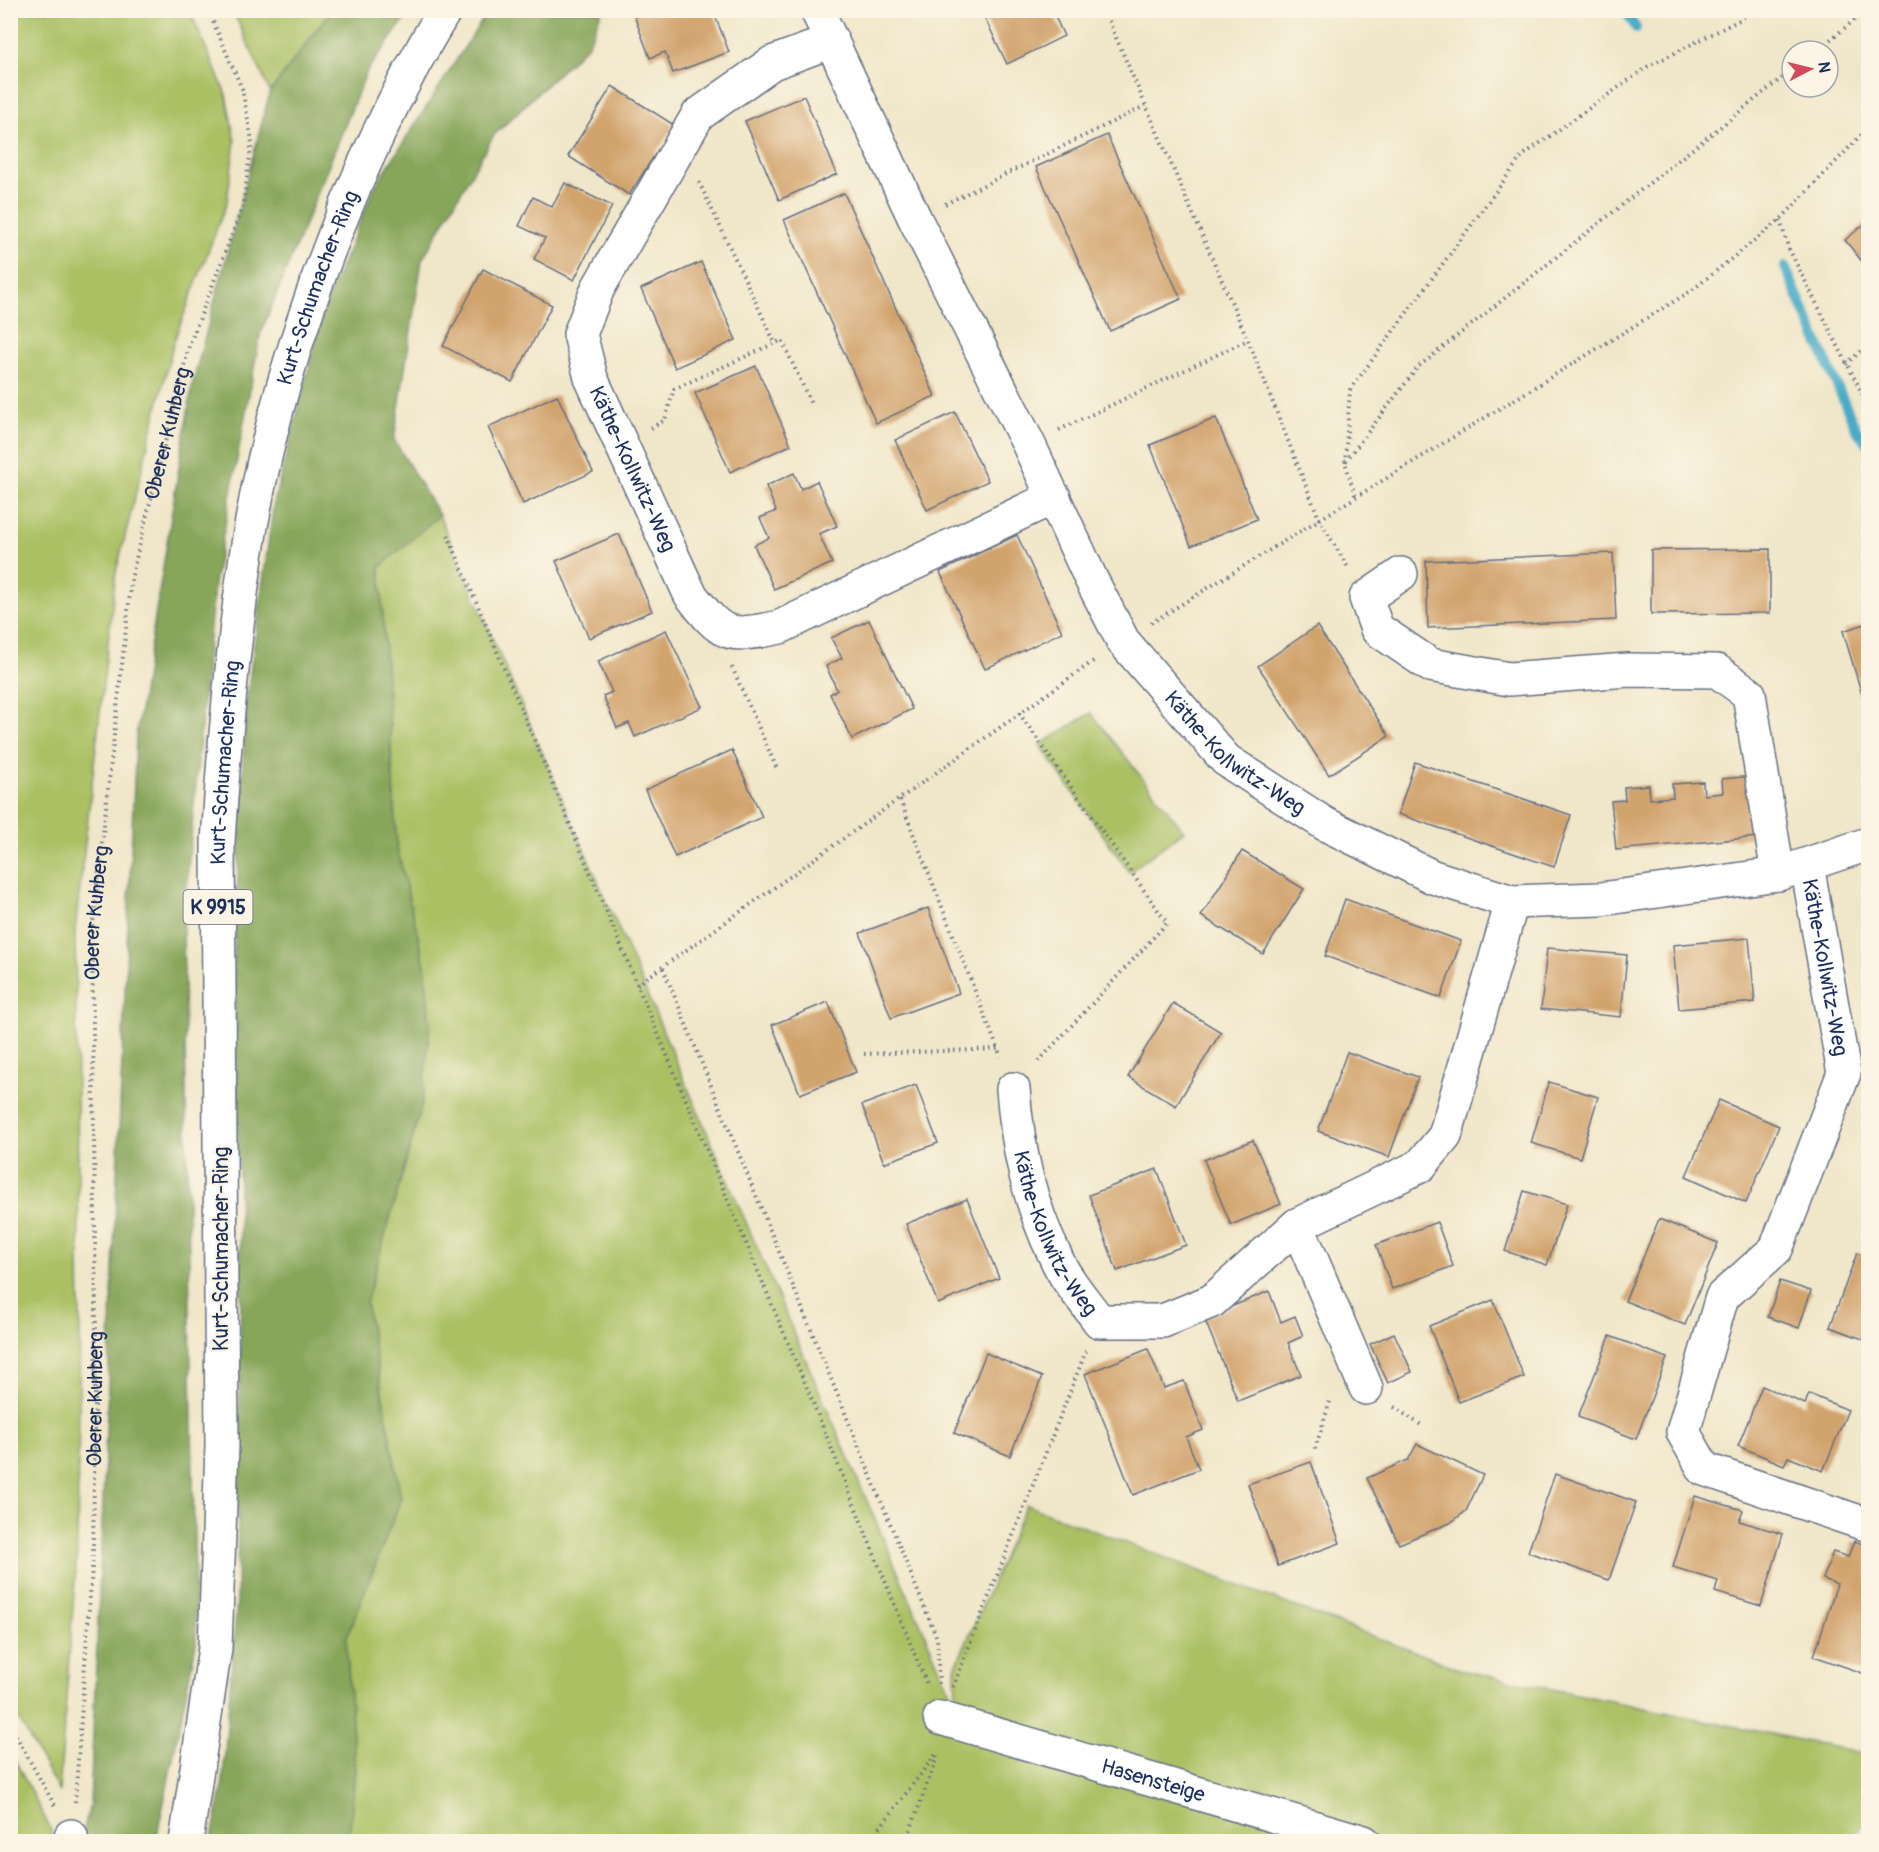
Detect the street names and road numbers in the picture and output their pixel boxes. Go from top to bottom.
street label: Kurt-Schumacher-Ring [271,186,365,388]
street label: Oberer Kuhberg [138,364,197,502]
street label: Käthe-Kollwitz-Weg [583,382,682,556]
street label: Kurt-Schumacher-Ring [205,659,247,865]
street label: Käthe-Kollwitz-Weg [1158,685,1310,822]
street label: Oberer Kuhberg [79,844,116,981]
street label: Käthe-Kollwitz-Weg [1796,877,1854,1058]
road number: K 9915 [184,890,252,924]
street label: Kurt-Schumacher-Ring [208,1147,235,1351]
street label: Käthe-Kollwitz-Weg [1007,1148,1103,1321]
street label: Oberer Kuhberg [81,1331,110,1467]
street label: Hasensteige [1098,1753,1209,1809]

